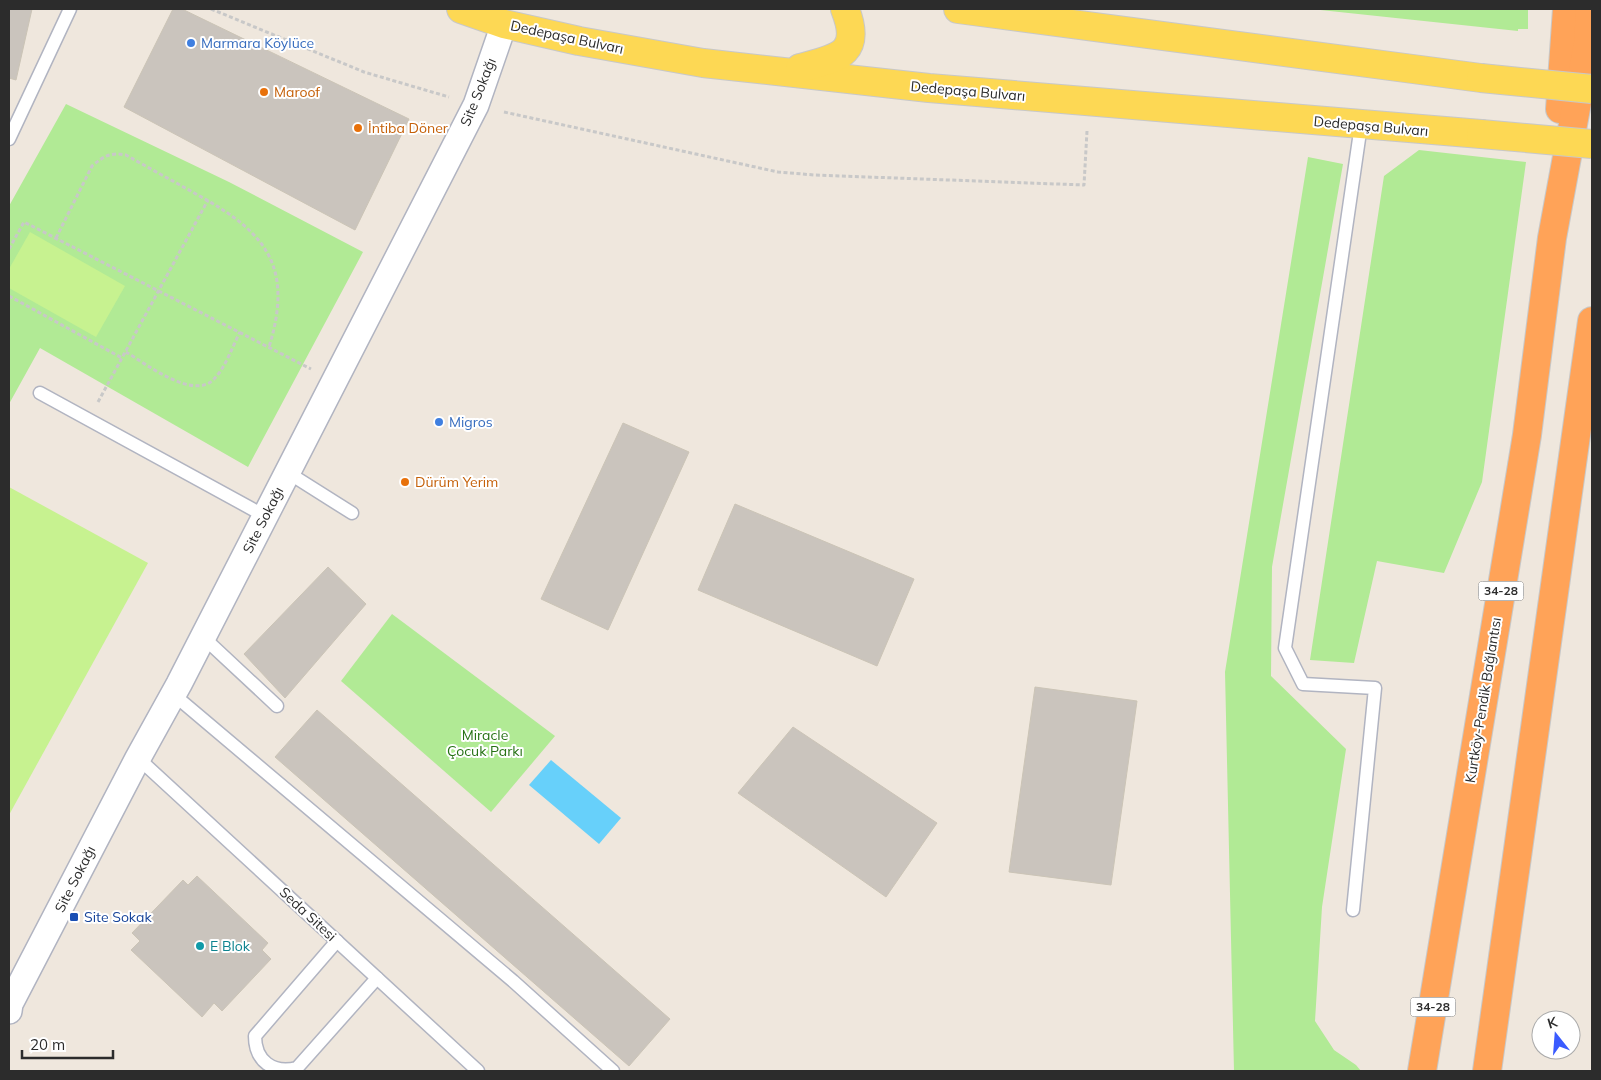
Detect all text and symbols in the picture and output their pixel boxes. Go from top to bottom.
street label: Dedepaşa Bulvarı [509,16,625,58]
place label: Marmara Köylüce [201,34,314,52]
marker: Marmara Köylüce [185,37,197,49]
street label: Site Sokağı [456,55,500,129]
street label: Dedepaşa Bulvarı [910,77,1026,105]
place label: Maroof [274,83,320,101]
marker: Maroof [258,86,270,98]
street label: Dedepaşa Bulvarı [1313,112,1429,140]
place label: İntiba Döner [368,119,449,137]
marker: İntiba Döner [352,122,364,134]
place label: Migros [449,413,493,431]
marker: Migros [433,416,445,428]
place label: Dürüm Yerim [415,473,498,491]
marker: Dürüm Yerim [399,476,411,488]
street label: Site Sokağı [239,484,287,556]
road number: 34-28 [1478,582,1524,600]
street label: Kurtköy-Pendik Bağlantısı [1461,616,1505,784]
park label: Miracle Çocuk Parkı [447,726,523,760]
street label: Site Sokağı [51,843,99,915]
street label: Seda Sitesi [276,883,340,945]
place label: Site Sokak [84,908,152,926]
marker: Site Sokak [68,911,80,923]
place label: E Blok [210,937,251,955]
marker: E Blok [194,940,206,952]
road number: 34-28 [1410,998,1456,1016]
north arrow [1531,1010,1581,1060]
text: K [1545,1012,1560,1033]
scale bar [22,1028,114,1060]
text: 20 m [30,1035,65,1054]

